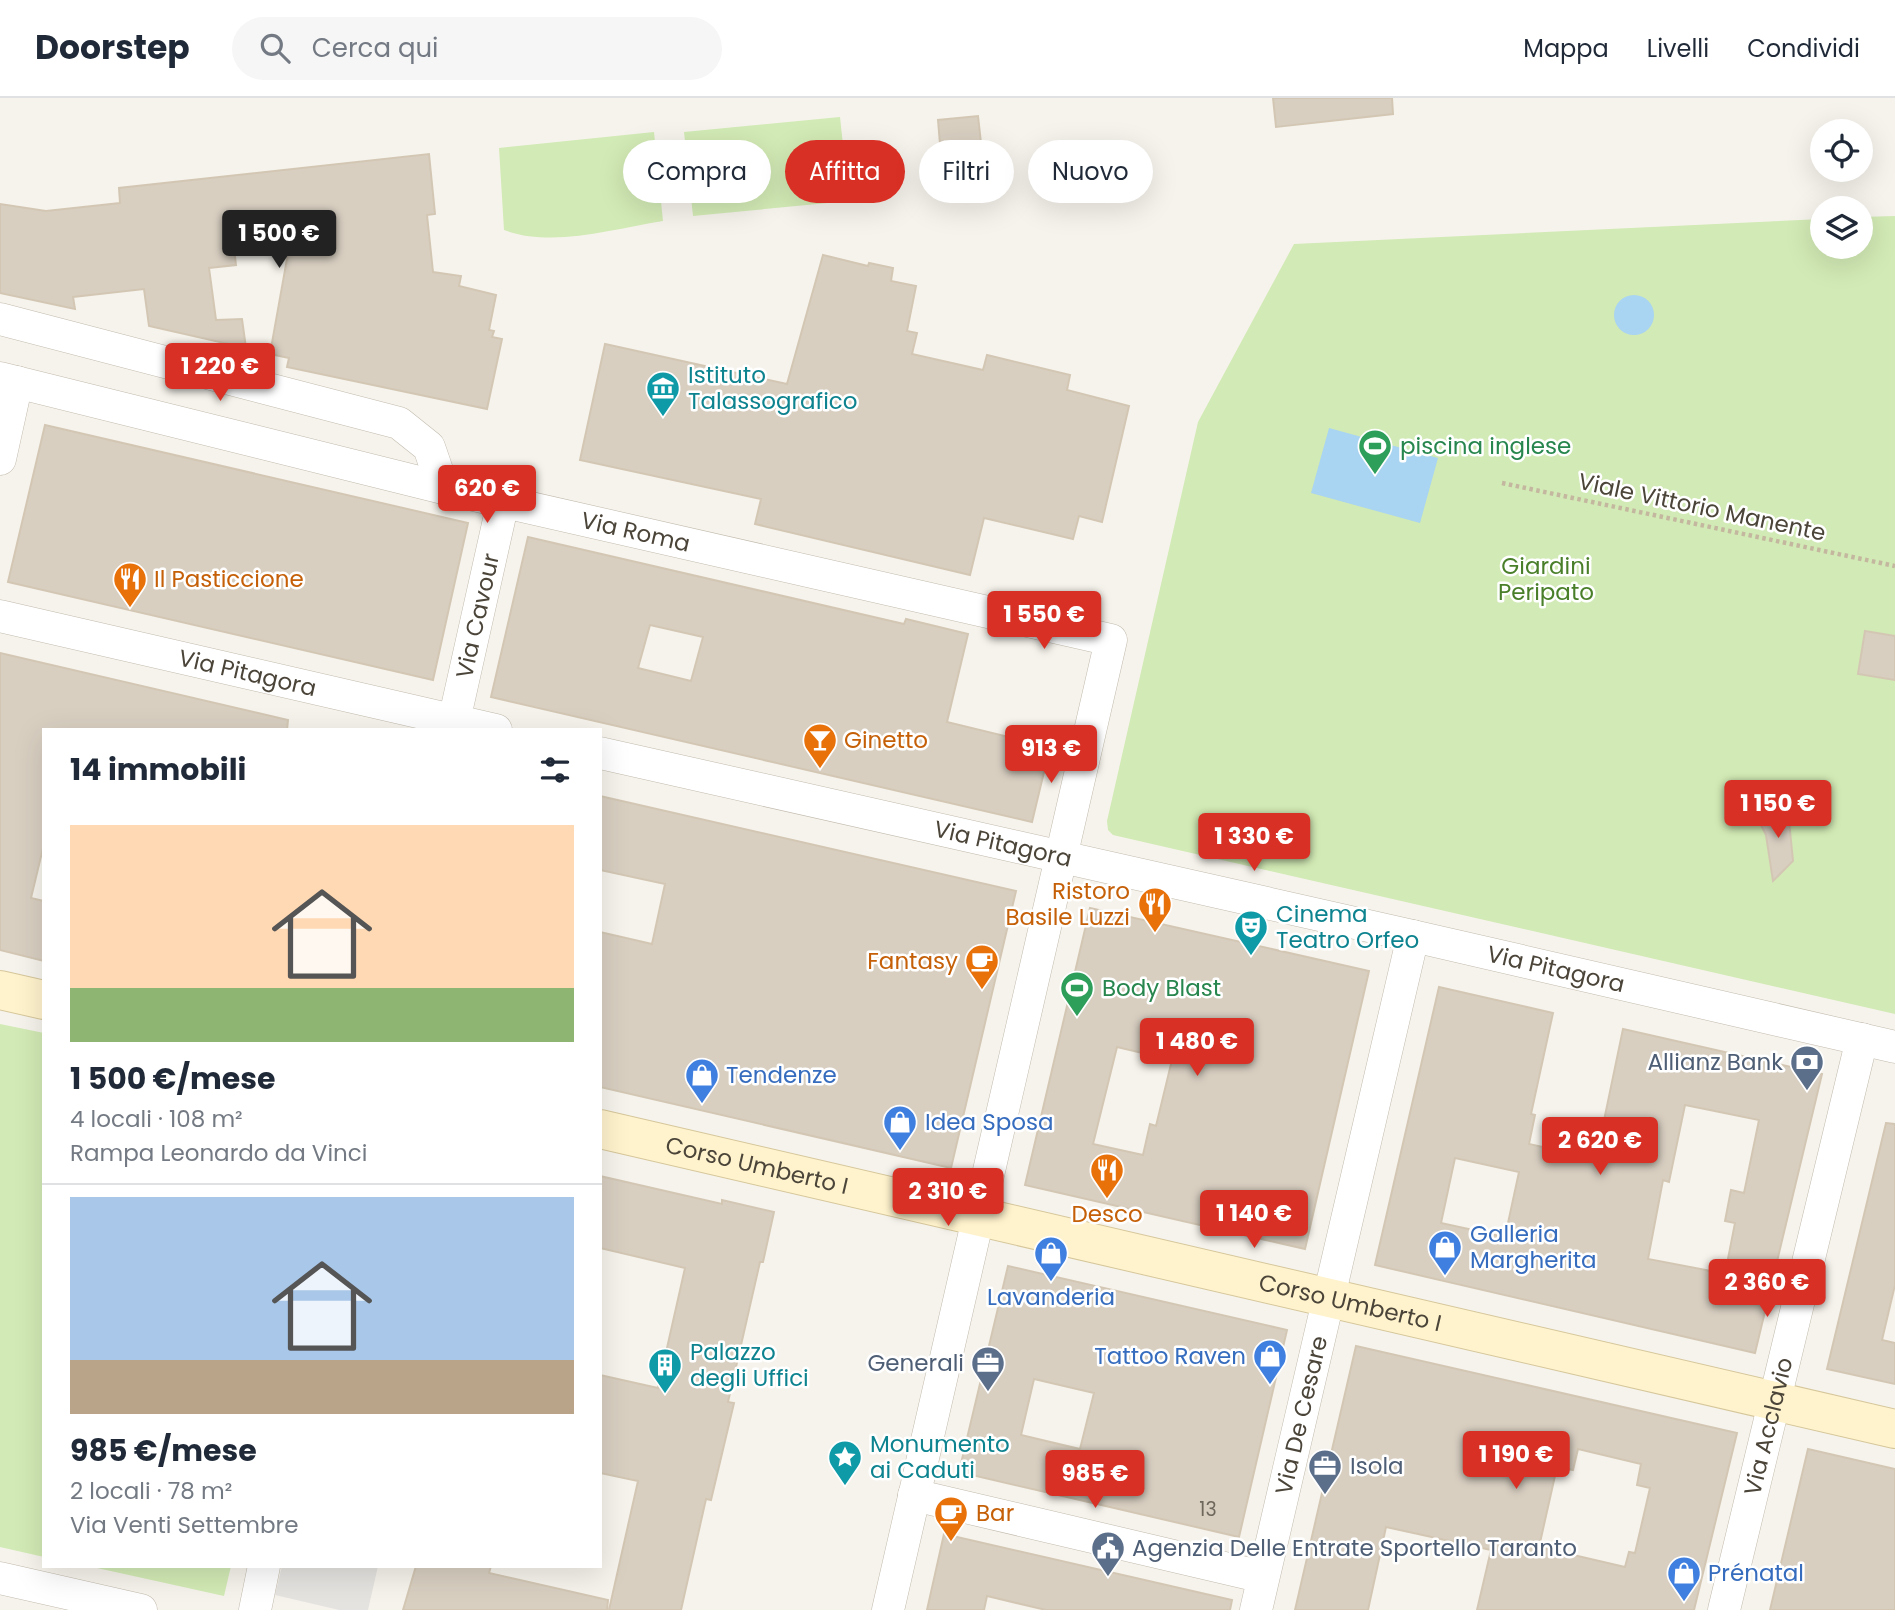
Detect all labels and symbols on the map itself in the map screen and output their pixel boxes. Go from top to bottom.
pin: 1 500 € [214,211,344,270]
pin: 1 220 € [155,344,285,403]
place label: Istituto Talassografico [688,359,858,417]
museum icon: Istituto Talassografico [644,369,682,418]
sports icon: piscina inglese [1356,427,1394,476]
place label: piscina inglese [1400,430,1571,462]
street label: Viale Vittorio Manente [1575,465,1829,549]
pin: 620 € [438,466,536,525]
street label: Via Roma [578,504,693,560]
street label: Via Cavour [448,550,507,681]
park label: Giardini Peripato [1498,550,1594,608]
restaurant icon: Il Pasticcione [111,560,149,609]
place label: Il Pasticcione [154,563,304,595]
pin: 1 550 € [979,592,1109,651]
street label: Via Pitagora [176,642,320,704]
bar icon: Ginetto [801,721,839,770]
place label: Ginetto [844,724,928,756]
pin: 913 € [1002,726,1100,785]
pin: 1 150 € [1713,780,1843,840]
street label: Via Pitagora [931,813,1075,875]
pin: 1 330 € [1189,814,1319,873]
place label: Ristoro Basile Luzzi [1005,875,1130,933]
restaurant icon: Ristoro Basile Luzzi [1136,885,1174,934]
place label: Cinema Teatro Orfeo [1276,898,1419,956]
theatre icon: Cinema Teatro Orfeo [1232,908,1270,957]
street label: Via Pitagora [1484,938,1628,1000]
cafe icon: Fantasy [963,942,1001,991]
place label: Fantasy [867,945,958,977]
sports icon: Body Blast [1058,969,1096,1018]
place label: Body Blast [1102,972,1221,1004]
pin: 1 480 € [1132,1018,1262,1078]
bank icon: Allianz Bank [1788,1043,1826,1092]
place label: Allianz Bank [1647,1046,1783,1078]
shop icon: Tendenze [683,1056,721,1105]
place label: Tendenze [726,1059,837,1091]
shop icon: Idea Sposa [881,1103,919,1152]
place label: Idea Sposa [925,1106,1053,1138]
pin: 2 620 € [1535,1118,1665,1177]
street label: Corso Umberto I [662,1129,851,1202]
restaurant icon: Desco [1088,1151,1126,1200]
pin: 2 310 € [883,1168,1013,1228]
pin: 1 140 € [1189,1190,1319,1250]
place label: Desco [1071,1198,1143,1230]
place label: Galleria Margherita [1470,1218,1597,1276]
shop icon: Galleria Margherita [1426,1228,1464,1277]
shop icon: Lavanderia [1032,1234,1070,1283]
pin: 2 360 € [1702,1260,1832,1319]
street label: Corso Umberto I [1256,1266,1445,1339]
place label: Lavanderia [987,1281,1115,1313]
street label: Via De Cesare [1267,1333,1335,1498]
place label: Palazzo degli Uffici [690,1336,809,1394]
shop icon: Tattoo Raven [1251,1337,1289,1386]
place label: Tattoo Raven [1094,1340,1246,1372]
office icon: Generali [969,1344,1007,1393]
building icon: Palazzo degli Uffici [646,1346,684,1395]
place label: Generali [867,1347,964,1379]
street label: Via Acclavio [1736,1354,1801,1499]
place label: Monumento ai Caduti [870,1428,1010,1486]
pin: 1 190 € [1451,1432,1581,1491]
place icon: Monumento ai Caduti [826,1438,864,1487]
office icon: Isola [1306,1447,1344,1496]
pin: 985 € [1046,1450,1144,1510]
place label: Isola [1350,1450,1404,1482]
cafe icon: Bar [932,1494,970,1543]
house number: 13 [1199,1496,1217,1523]
place label: Bar [976,1497,1014,1529]
public building icon: Agenzia Delle Entrate Sportello Taranto [1089,1529,1127,1578]
place label: Agenzia Delle Entrate Sportello Taranto [1132,1532,1577,1564]
shop icon: Prénatal [1665,1554,1703,1603]
place label: Prénatal [1708,1557,1804,1589]

